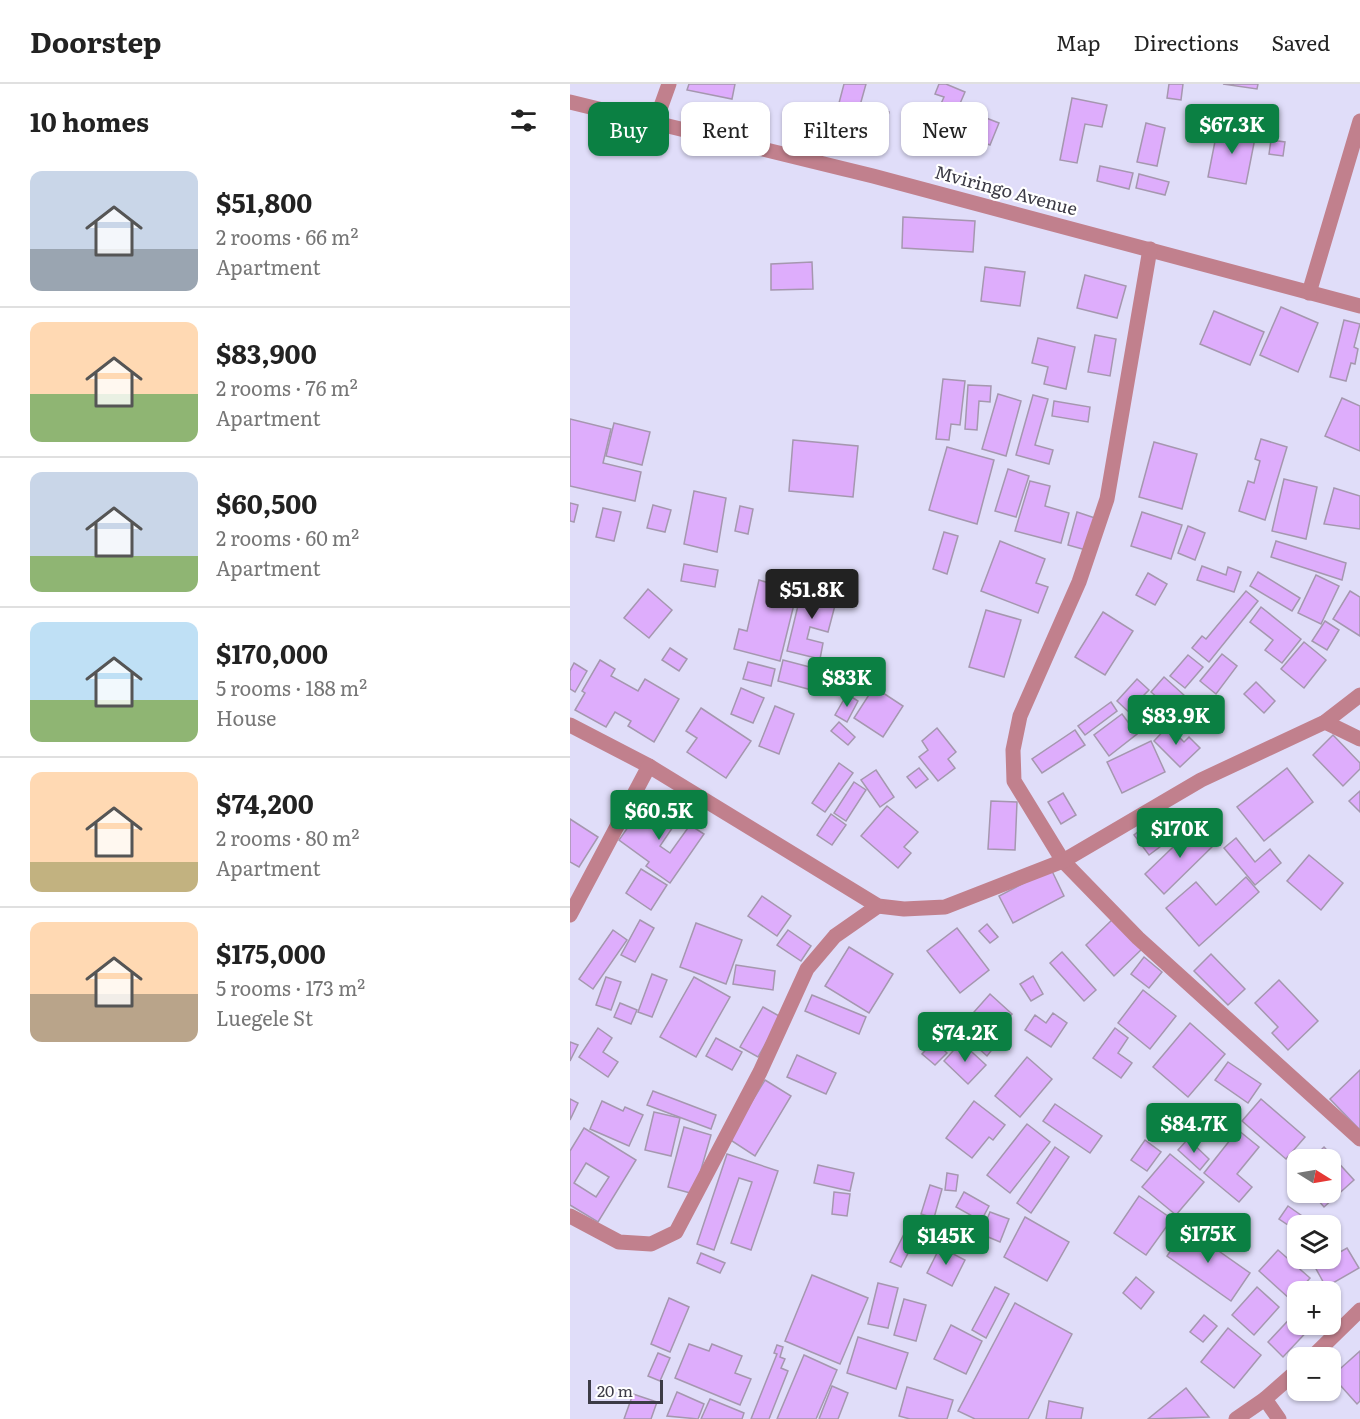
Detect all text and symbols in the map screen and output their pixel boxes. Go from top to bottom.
text: Doorstep [30,20,161,62]
text: Map [1056,26,1101,57]
text: Directions [1134,26,1239,57]
text: Saved [1272,26,1330,57]
text: 10 homes [30,101,149,140]
chip: Buy [588,102,669,156]
chip: Rent [681,102,770,156]
chip: Filters [782,102,889,156]
chip: New [901,102,988,156]
icon: filters [507,104,540,137]
pin: $67.3K [1183,104,1281,155]
text: $67.3K [1199,108,1265,138]
street label: Mviringo Avenue [932,158,1081,222]
text: $51,800 [216,182,312,221]
icon: home [78,195,150,267]
text: 2 rooms · 66 m² [216,221,358,251]
text: Apartment [216,251,321,281]
text: $83,900 [216,333,317,372]
icon: home [78,346,150,418]
text: 2 rooms · 76 m² [216,372,358,402]
text: Apartment [216,402,321,432]
text: $60,500 [216,483,317,522]
icon: home [78,496,150,568]
text: 2 rooms · 60 m² [216,522,359,552]
text: Apartment [216,552,321,582]
pin: $51.8K [763,569,861,620]
text: $51.8K [779,573,845,603]
text: $170,000 [216,633,328,672]
icon: home [78,646,150,718]
pin: $83K [811,657,883,708]
text: $83K [822,661,872,691]
text: 5 rooms · 188 m² [216,672,367,702]
pin: $83.9K [1127,695,1225,746]
text: $83.9K [1142,699,1210,729]
text: House [216,702,276,732]
text: $74,200 [216,783,314,822]
pin: $60.5K [610,790,708,841]
text: $60.5K [624,794,694,824]
icon: home [78,796,150,868]
pin: $170K [1138,808,1222,859]
text: $170K [1151,812,1209,842]
text: 2 rooms · 80 m² [216,822,359,852]
text: Apartment [216,852,321,882]
text: $175,000 [216,933,326,972]
icon: home [78,946,150,1018]
text: 5 rooms · 173 m² [216,972,365,1002]
text: Luegele St [216,1002,313,1032]
pin: $74.2K [916,1012,1014,1063]
text: $74.2K [932,1016,998,1046]
pin: $84.7K [1145,1103,1243,1154]
text: $84.7K [1160,1107,1228,1137]
north arrow [1287,1149,1341,1203]
map controls [1287,1149,1341,1401]
pin: $175K [1166,1213,1250,1264]
pin: $145K [904,1215,988,1266]
button: layers [1287,1215,1341,1269]
text: $175K [1180,1217,1236,1247]
text: $145K [917,1219,975,1249]
button: + [1287,1281,1341,1335]
button: − [1287,1347,1341,1401]
scale bar [588,1377,663,1404]
text: 20 m [597,1378,633,1402]

